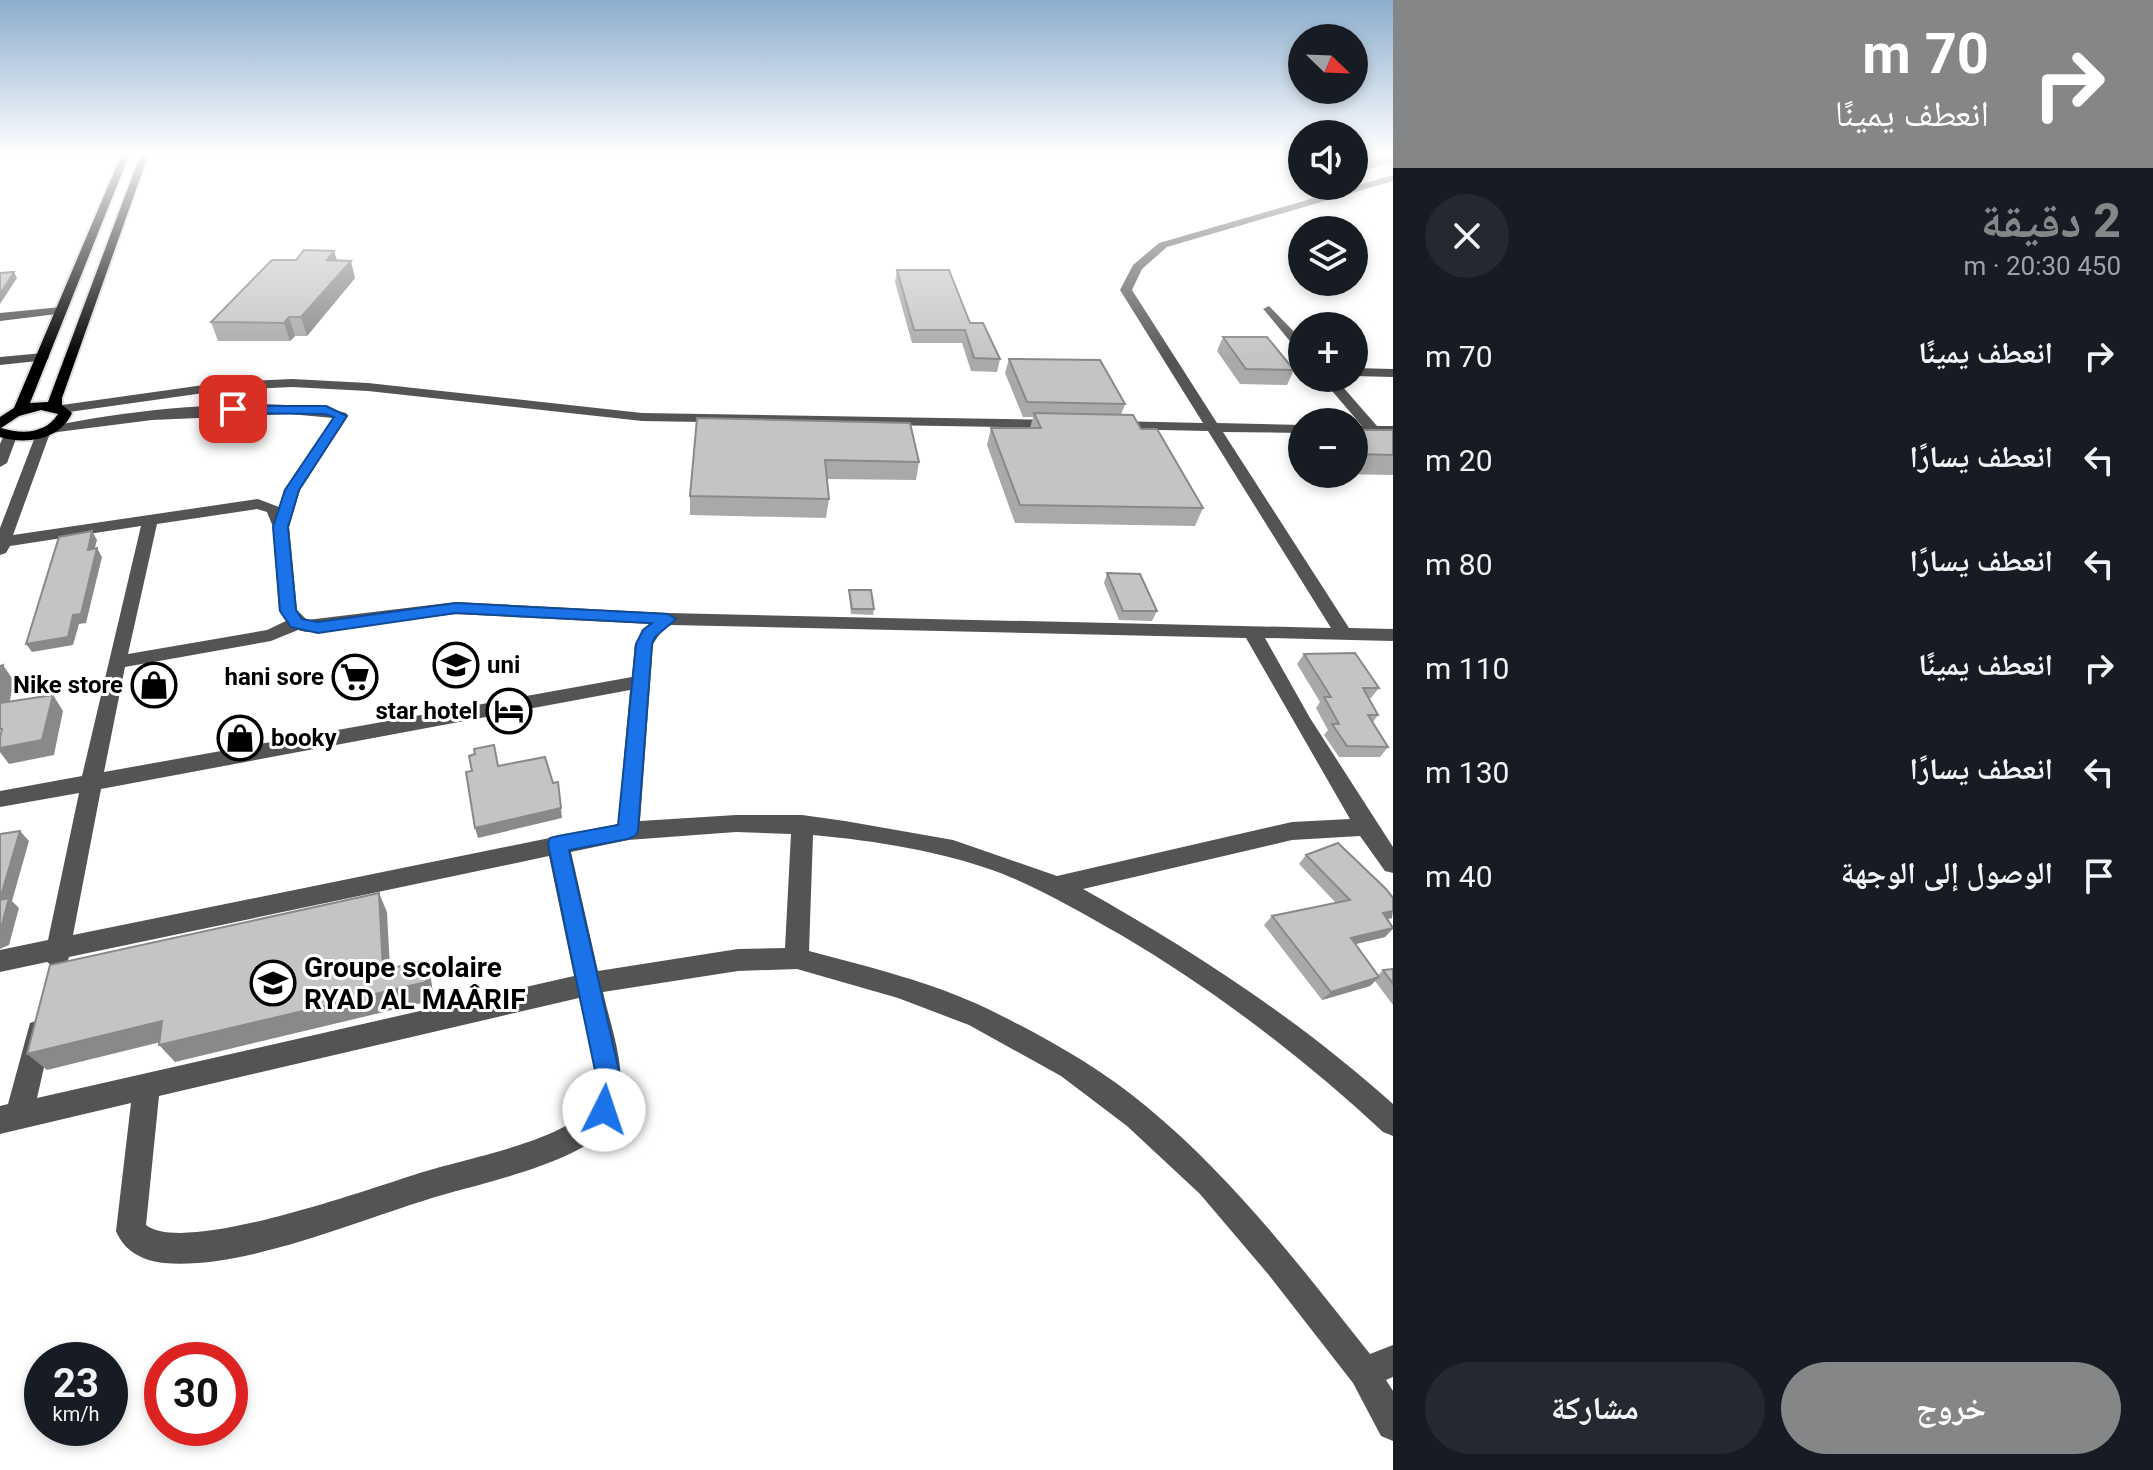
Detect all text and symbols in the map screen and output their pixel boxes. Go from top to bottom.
text: 70 m [1862,21,1989,87]
north arrow [1288,24,1368,104]
map controls [1288,24,1368,488]
icon: right [2017,32,2121,136]
text: انعطف يمينًا [1835,93,1989,135]
button: sound [1288,120,1368,200]
text: 2 دقيقة [1981,192,2121,249]
button: close [1425,194,1509,278]
button: layers [1288,216,1368,296]
text: 450 m · 20:30 [1963,251,2121,281]
button: + [1288,312,1368,392]
icon: right [2077,334,2121,378]
text: انعطف يمينًا [1918,335,2053,370]
text: 70 m [1425,339,1493,374]
pin [199,375,267,443]
icon: arrive [211,387,255,431]
button: − [1288,408,1368,488]
icon: left [2077,438,2121,482]
text: انعطف يسارًا [1910,439,2053,474]
text: 20 m [1425,443,1493,478]
icon: left [2077,542,2121,586]
text: انعطف يسارًا [1910,543,2053,578]
text: 80 m [1425,547,1493,582]
school or university icon: uni [432,641,480,689]
icon: right [2077,646,2121,690]
text: انعطف يمينًا [1918,647,2053,682]
place label: uni [487,651,520,679]
text: 110 m [1425,651,1509,686]
supermarket icon: hani sore [331,653,379,701]
shop icon: Nike store [130,661,178,709]
place label: hani sore [225,663,324,691]
place label: Nike store [13,671,123,699]
hotel icon: star hotel [485,687,533,735]
place label: star hotel [376,697,478,725]
shop icon: booky [216,714,264,762]
place label: booky [271,724,337,752]
icon: left [2077,750,2121,794]
text: انعطف يسارًا [1910,751,2053,786]
text: 130 m [1425,755,1509,790]
icon: arrive [2077,854,2121,898]
text: الوصول إلى الوجهة [1841,855,2053,890]
text: 40 m [1425,859,1493,894]
place label: Groupe scolaire RYAD AL MAÂRIF [304,951,526,1016]
school or university icon: Groupe scolaire RYAD AL MAÂRIF [249,959,297,1007]
position arrow [562,1068,646,1152]
speed limit sign: 30 [144,1342,248,1446]
text: 23 [53,1360,99,1407]
button: مشاركة [1425,1362,1765,1454]
button: خروج [1781,1362,2121,1454]
text: km/h [53,1402,99,1426]

